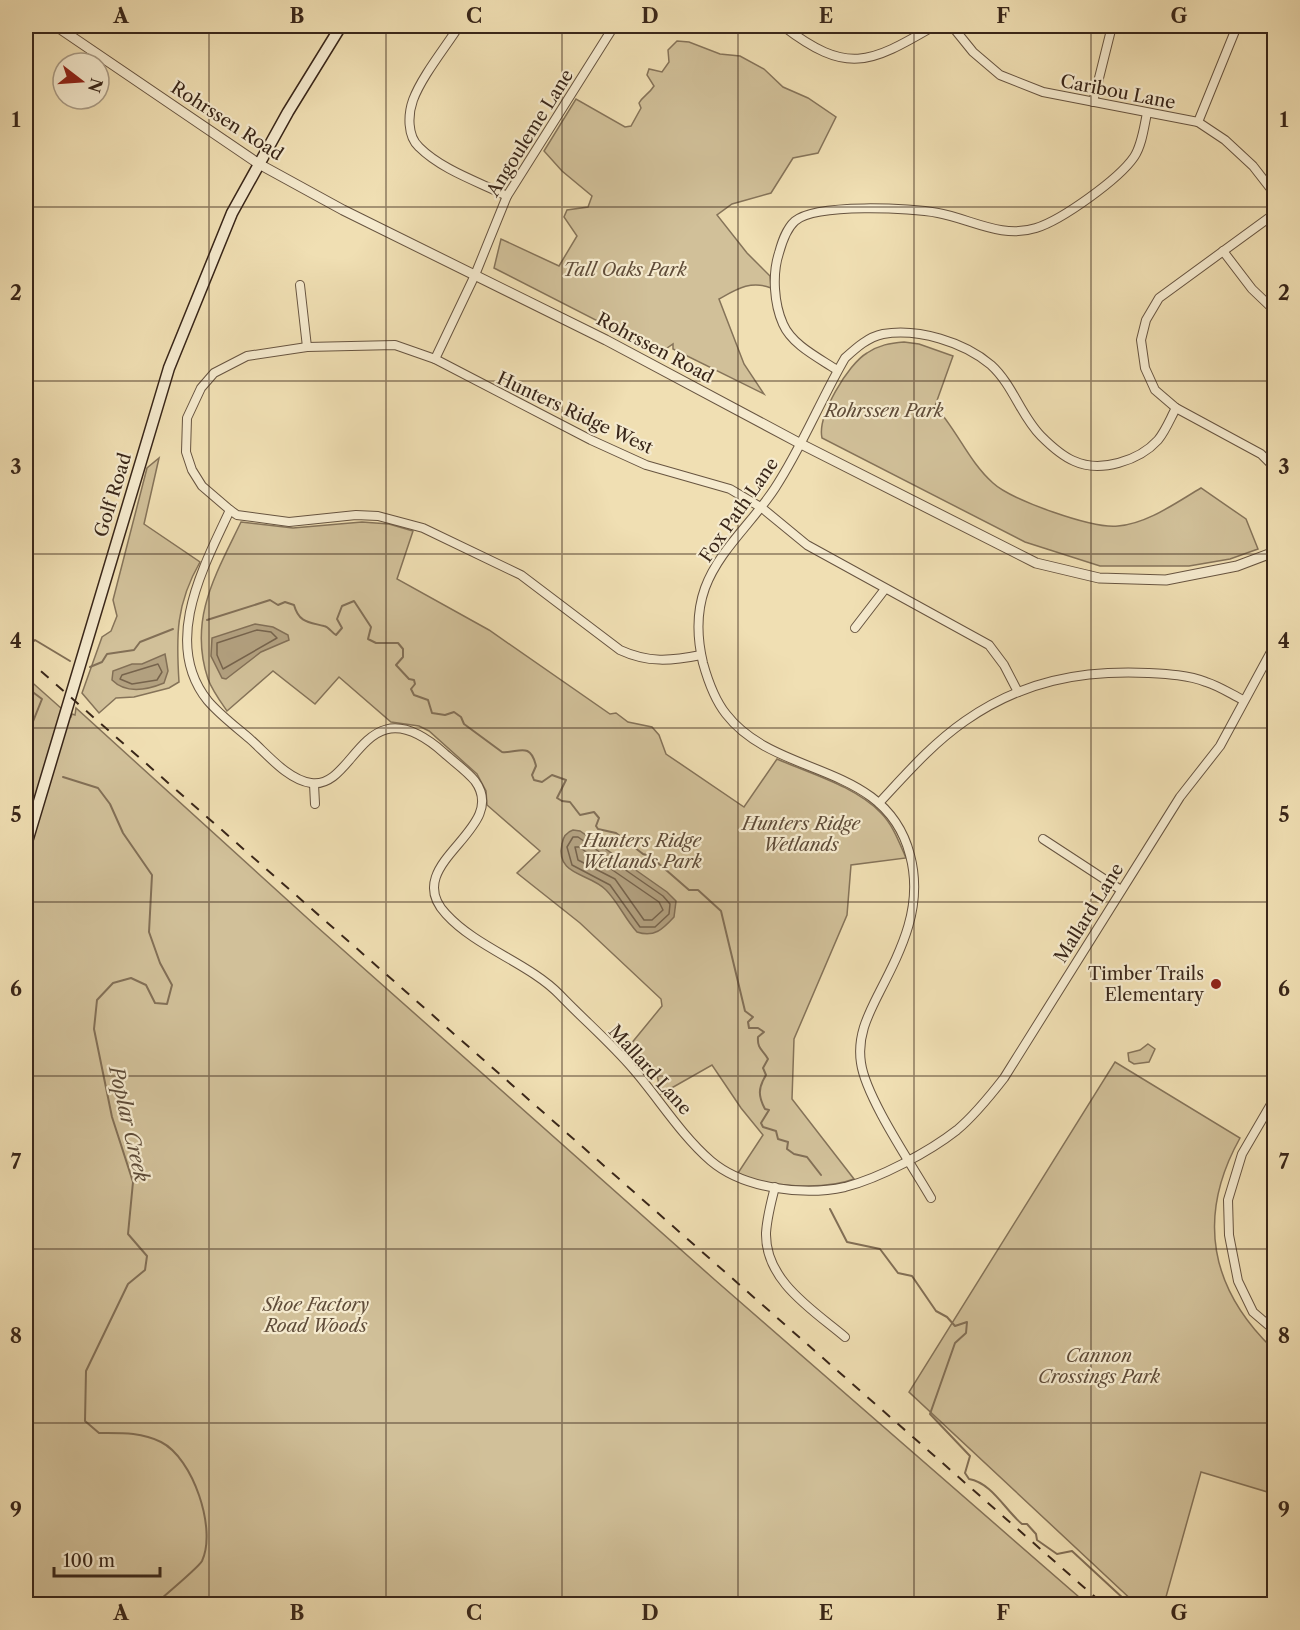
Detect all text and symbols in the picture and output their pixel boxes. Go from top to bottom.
text: A [112,4,129,28]
text: B [290,4,305,28]
text: C [466,4,482,28]
text: D [641,4,659,28]
text: E [819,4,833,28]
text: F [996,4,1010,28]
text: G [1171,4,1188,28]
north arrow [51,51,111,111]
street label: Angouleme Lane [481,65,578,202]
street label: Caribou Lane [1059,70,1177,114]
text: N [84,76,107,95]
street label: Rohrssen Road [167,77,287,165]
text: 1 [12,108,21,132]
text: 1 [1280,108,1289,132]
park label: Tall Oaks Park [563,259,687,281]
text: 2 [10,281,22,305]
text: 2 [1278,281,1290,305]
street label: Rohrssen Road [593,308,717,388]
street label: Hunters Ridge West [493,367,657,459]
park label: Rohrssen Park [822,400,944,422]
street label: Golf Road [90,450,136,540]
street label: Fox Path Lane [695,453,783,567]
text: 3 [10,455,22,479]
text: 3 [1278,455,1290,479]
text: 4 [10,629,22,653]
text: 4 [1278,629,1290,653]
text: 5 [10,803,22,827]
text: 5 [1278,803,1290,827]
park label: Hunters Ridge Wetlands [740,813,861,856]
park label: Hunters Ridge Wetlands Park [581,830,702,873]
street label: Mallard Lane [1050,859,1128,967]
place label: Timber Trails Elementary [1088,963,1205,1006]
text: 6 [10,977,22,1001]
marker: Timber Trails Elementary [1209,977,1223,991]
text: 6 [1278,977,1290,1001]
street label: Mallard Lane [604,1020,696,1120]
water label: Poplar Creek [104,1062,154,1185]
text: 7 [11,1150,22,1174]
text: 7 [1279,1150,1290,1174]
park label: Shoe Factory Road Woods [262,1294,369,1337]
text: 8 [10,1324,22,1348]
text: 8 [1278,1324,1290,1348]
park label: Cannon Crossings Park [1038,1345,1161,1388]
text: 9 [10,1498,22,1522]
text: 9 [1278,1498,1290,1522]
scale bar [54,1540,160,1578]
text: 100 m [63,1550,115,1572]
text: A [112,1601,129,1625]
text: B [290,1601,305,1625]
text: C [466,1601,482,1625]
text: D [641,1601,659,1625]
text: E [819,1601,833,1625]
text: F [996,1601,1010,1625]
text: G [1171,1601,1188,1625]

